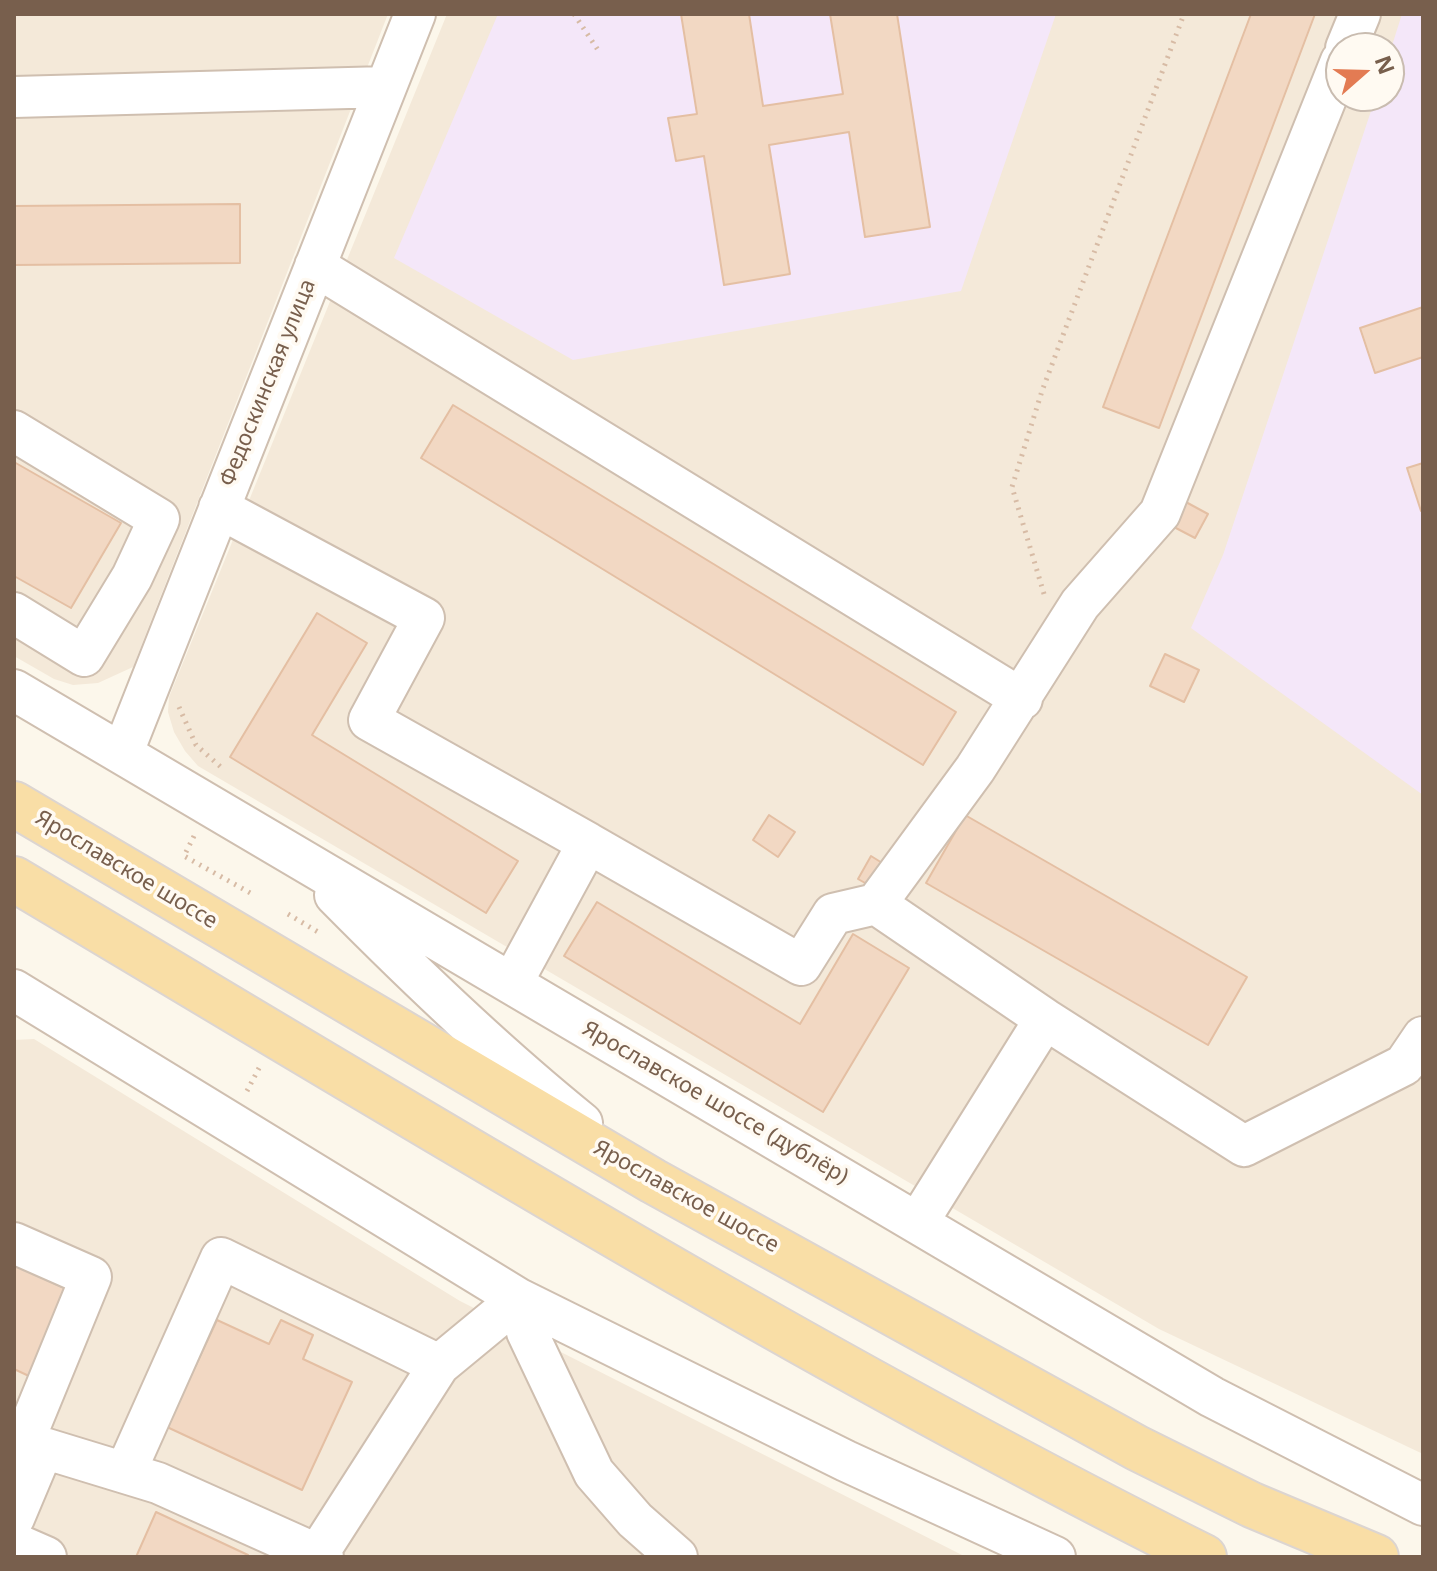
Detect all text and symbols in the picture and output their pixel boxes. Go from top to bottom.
north arrow [1325,32,1405,112]
text: N [1369,51,1403,78]
street label: Федоскинская улица [214,276,322,490]
street label: Ярославское шоссе [30,805,222,935]
street label: Ярославское шоссе (дублёр) [577,1016,853,1190]
street label: Ярославское шоссе [589,1135,783,1259]

